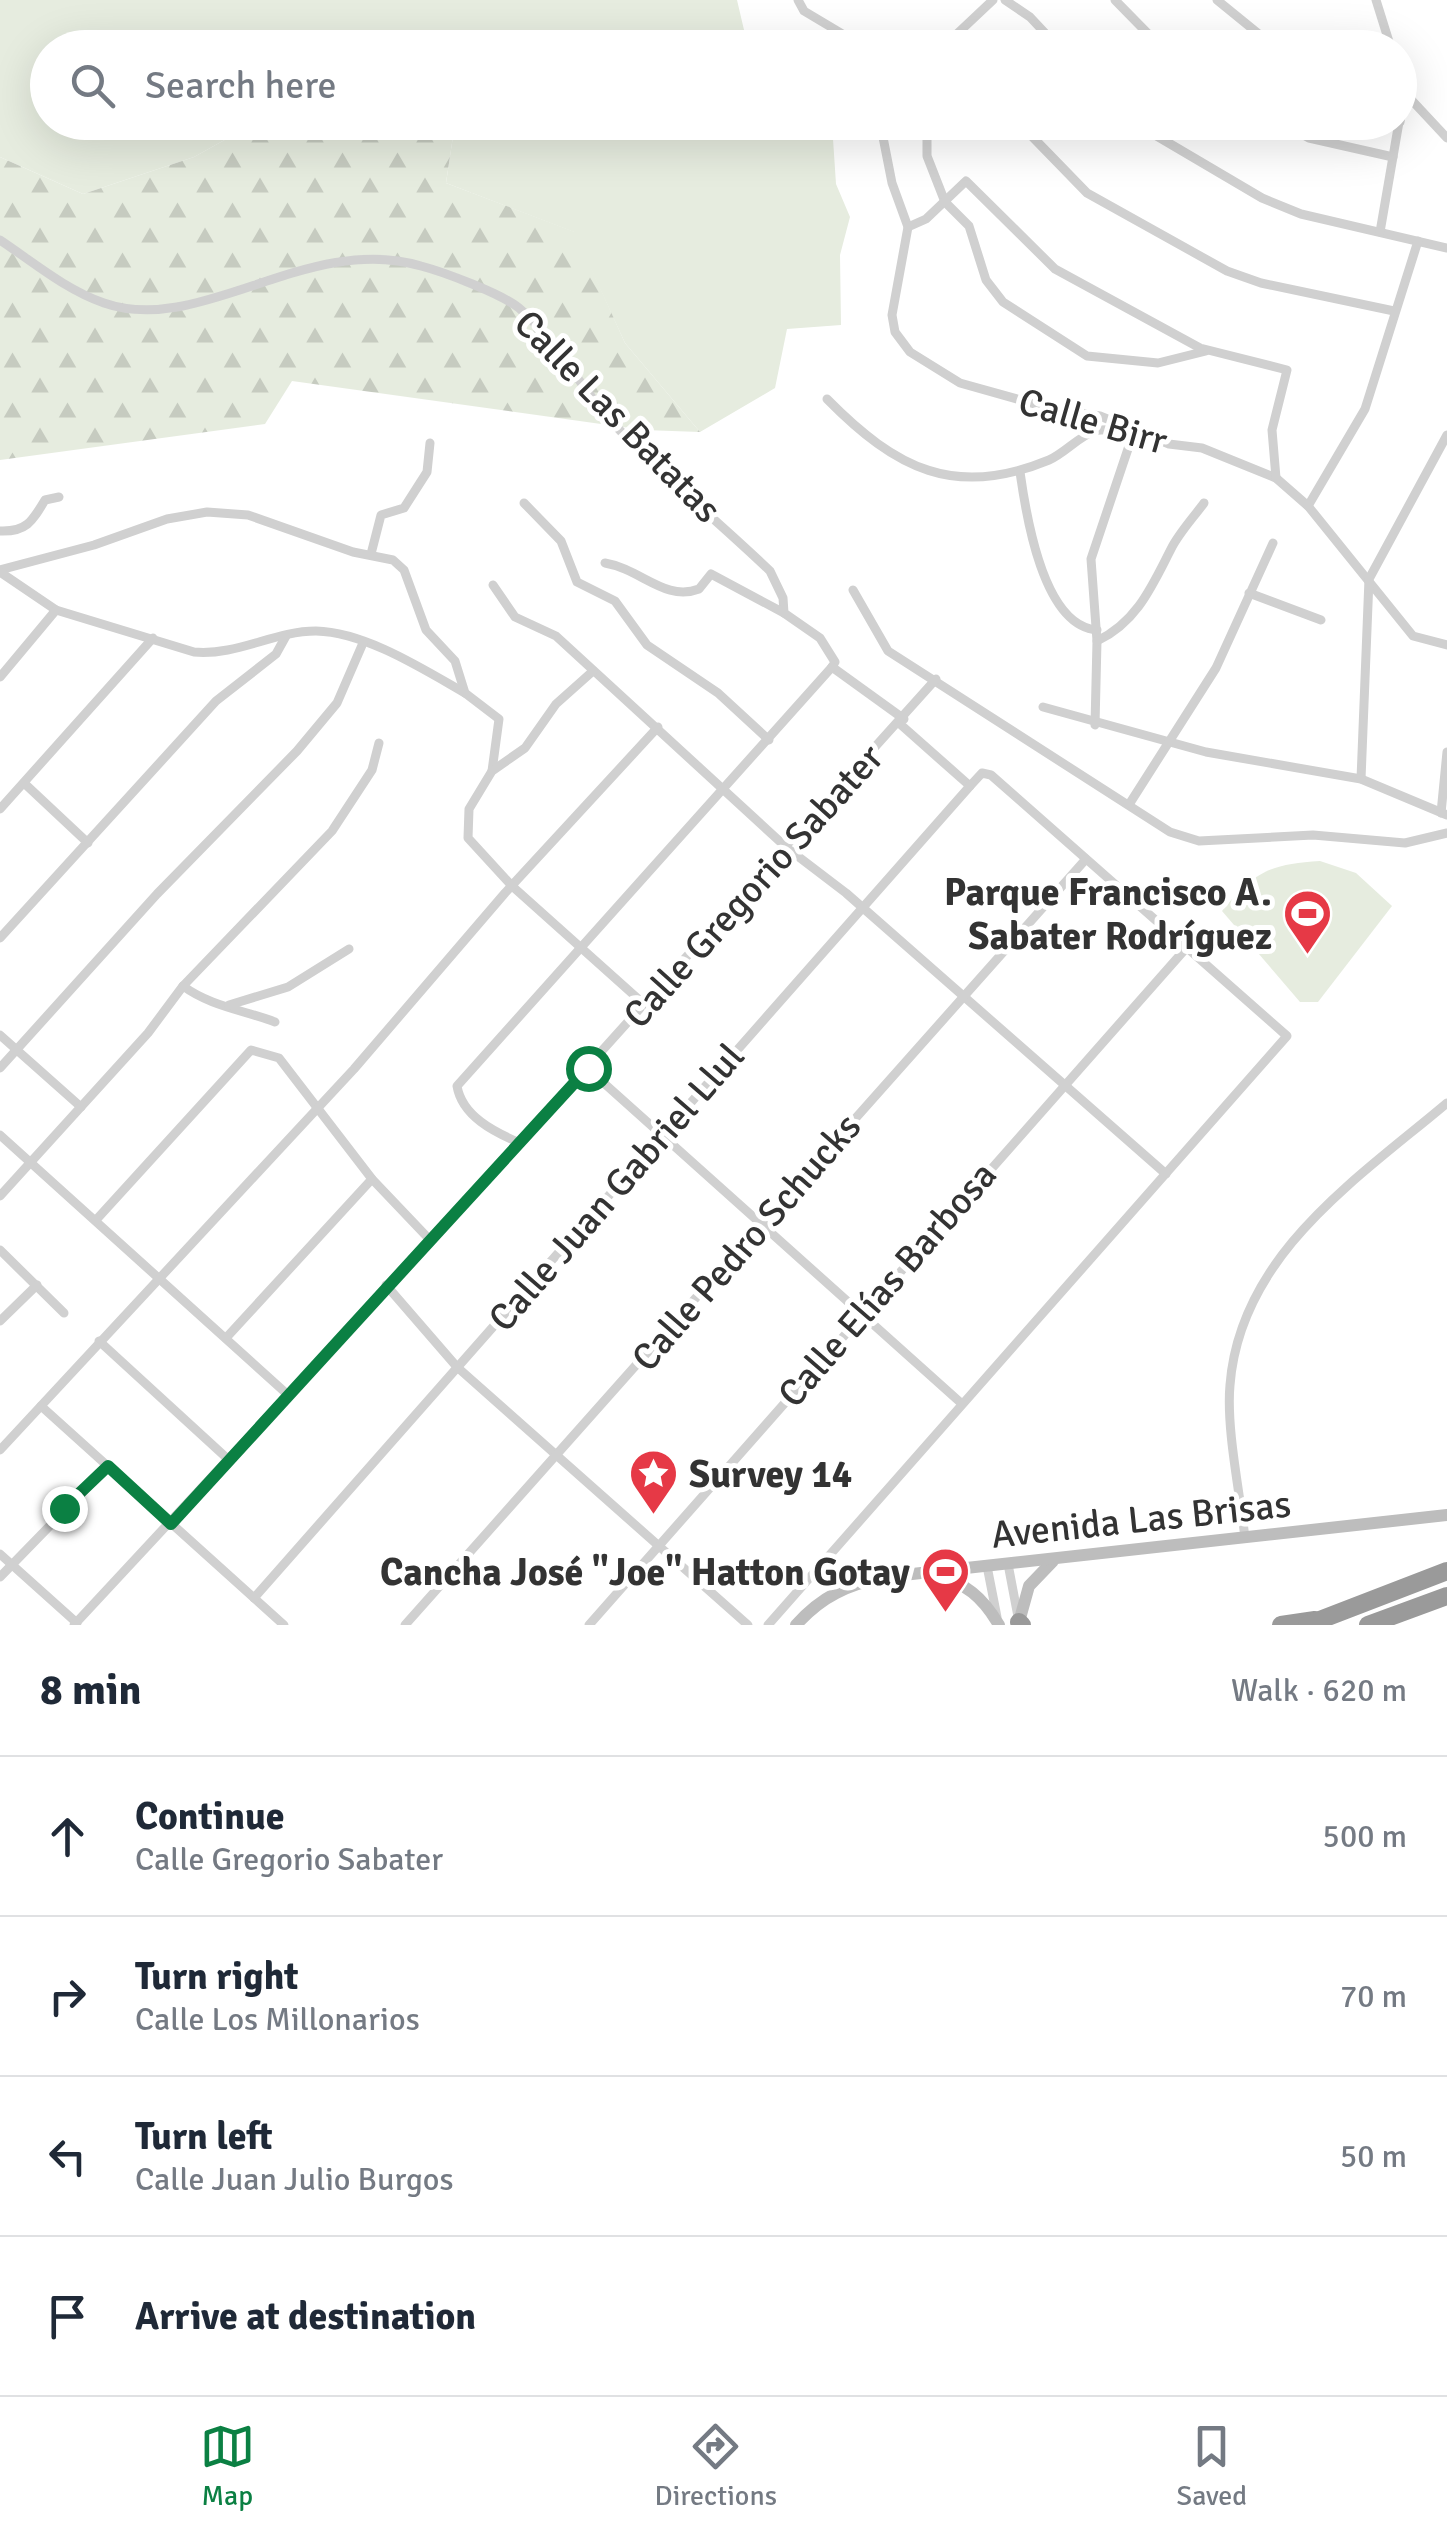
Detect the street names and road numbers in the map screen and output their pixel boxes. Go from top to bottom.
street label: Calle Las Batatas [504,300,731,533]
street label: Calle Birr [1013,378,1172,465]
street label: Calle Gregorio Sabater [614,735,893,1038]
street label: Calle Juan Gabriel Llul [478,1034,754,1341]
street label: Calle Pedro Schucks [622,1104,871,1381]
street label: Calle Elías Barbosa [768,1152,1007,1417]
street label: Avenida Las Brisas [989,1480,1293,1559]

